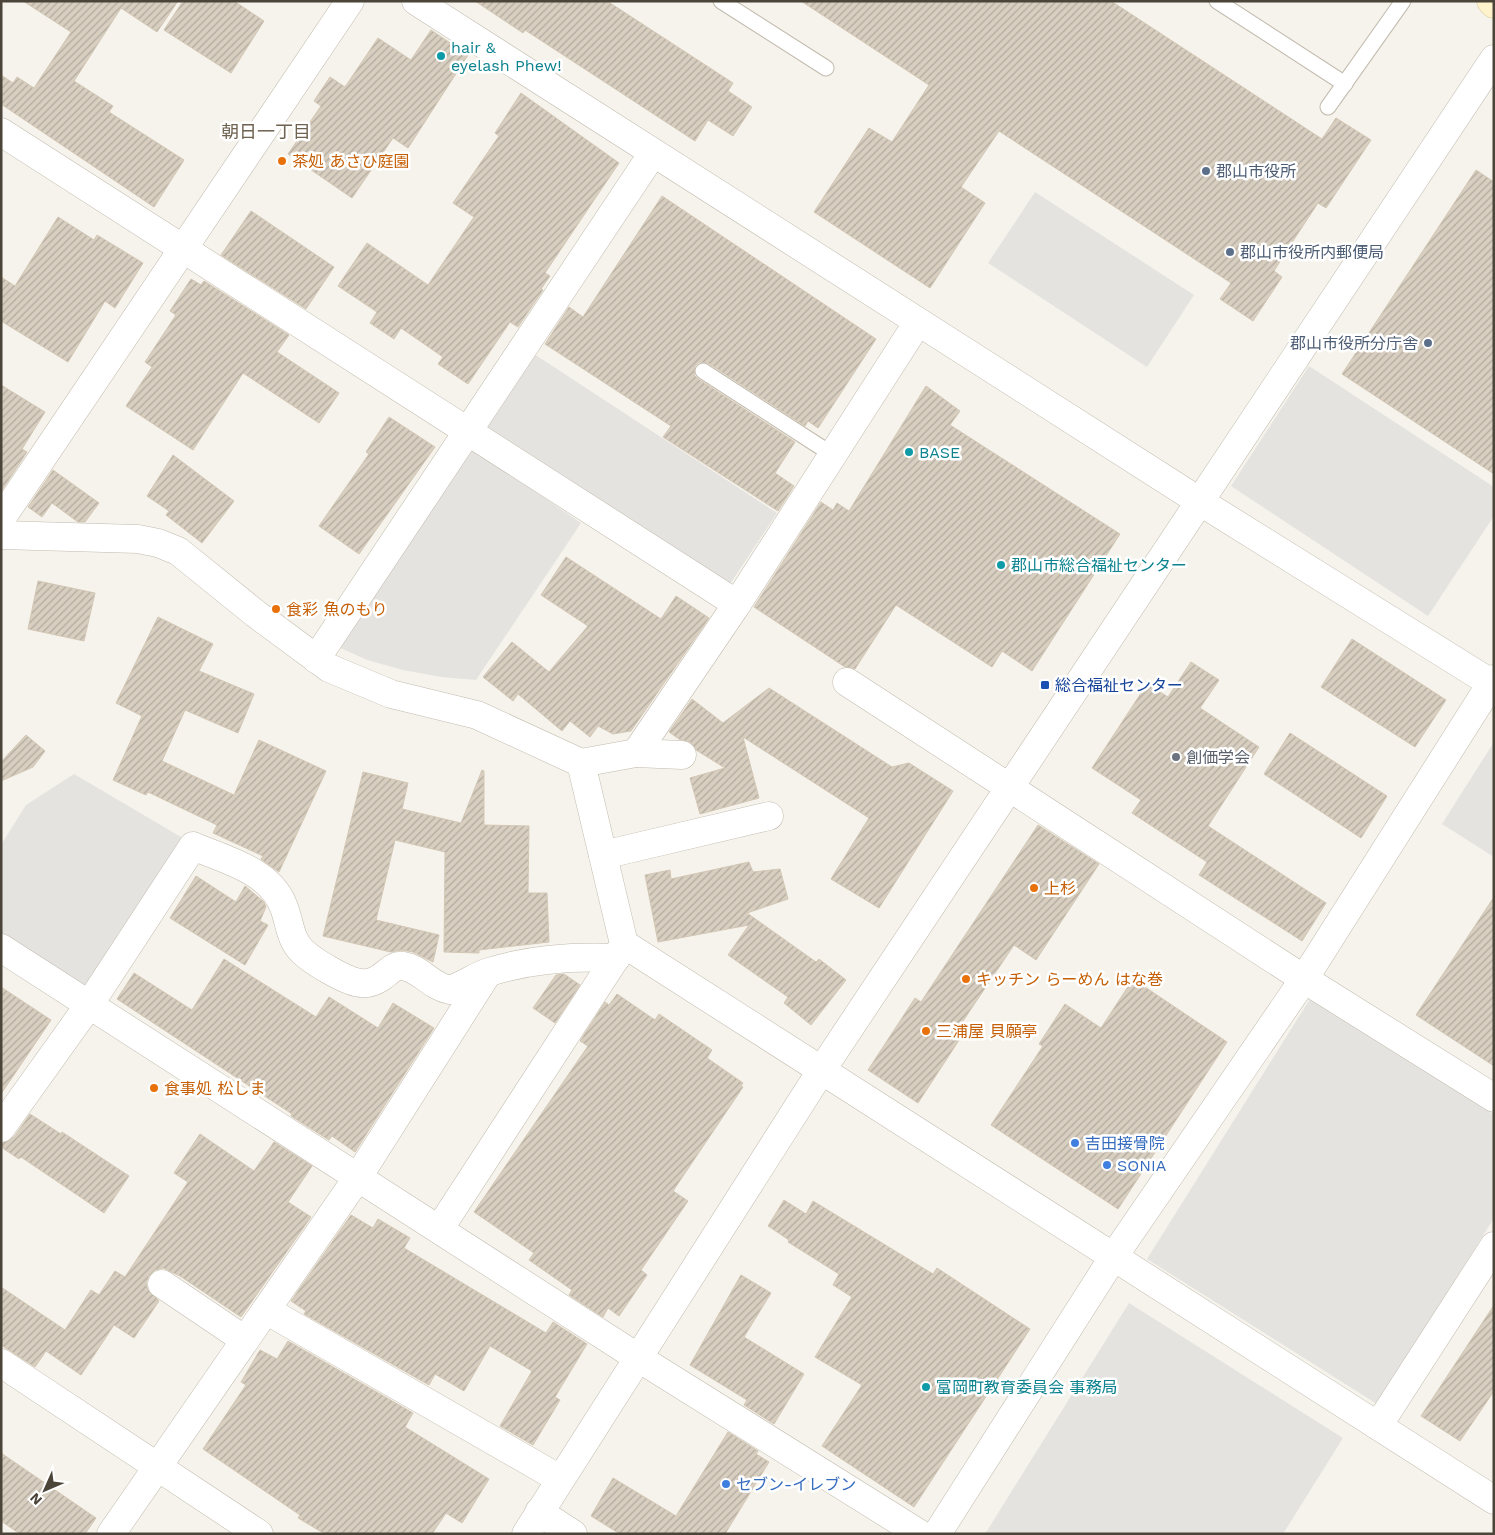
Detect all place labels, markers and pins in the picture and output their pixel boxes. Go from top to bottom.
place label: hair & eyelash Phew! [451,38,562,75]
marker: hair & eyelash Phew! [435,50,447,62]
place label: 茶処 あさひ庭園 [292,152,409,171]
marker: 茶処 あさひ庭園 [276,155,288,167]
place label: 郡山市役所 [1216,162,1296,181]
marker: 郡山市役所 [1200,165,1212,177]
place label: 郡山市役所内郵便局 [1240,243,1384,262]
marker: 郡山市役所内郵便局 [1224,246,1236,258]
place label: 郡山市役所分庁舎 [1290,334,1418,353]
marker: 郡山市役所分庁舎 [1422,337,1434,349]
place label: BASE [919,443,960,462]
marker: BASE [903,446,915,458]
place label: 郡山市総合福祉センター [1011,556,1187,575]
marker: 郡山市総合福祉センター [995,559,1007,571]
place label: 食彩 魚のもり [286,600,387,619]
marker: 食彩 魚のもり [270,603,282,615]
place label: 総合福祉センター [1055,676,1183,695]
marker: 総合福祉センター [1039,679,1051,691]
place label: 創価学会 [1186,748,1250,767]
marker: 創価学会 [1170,751,1182,763]
place label: 上杉 [1044,879,1076,898]
marker: 上杉 [1028,882,1040,894]
place label: キッチン らーめん はな巻 [976,970,1163,989]
marker: キッチン らーめん はな巻 [960,973,972,985]
place label: 三浦屋 貝願亭 [936,1022,1037,1041]
marker: 三浦屋 貝願亭 [920,1025,932,1037]
place label: 食事処 松しま [164,1079,265,1098]
marker: 食事処 松しま [148,1082,160,1094]
place label: 吉田接骨院 [1085,1134,1165,1153]
marker: 吉田接骨院 [1069,1137,1081,1149]
place label: SONIA [1117,1156,1167,1175]
marker: SONIA [1101,1159,1113,1171]
place label: 富岡町教育委員会 事務局 [936,1378,1117,1397]
marker: 富岡町教育委員会 事務局 [920,1381,932,1393]
place label: セブン-イレブン [736,1475,856,1494]
marker: セブン-イレブン [720,1478,732,1490]

